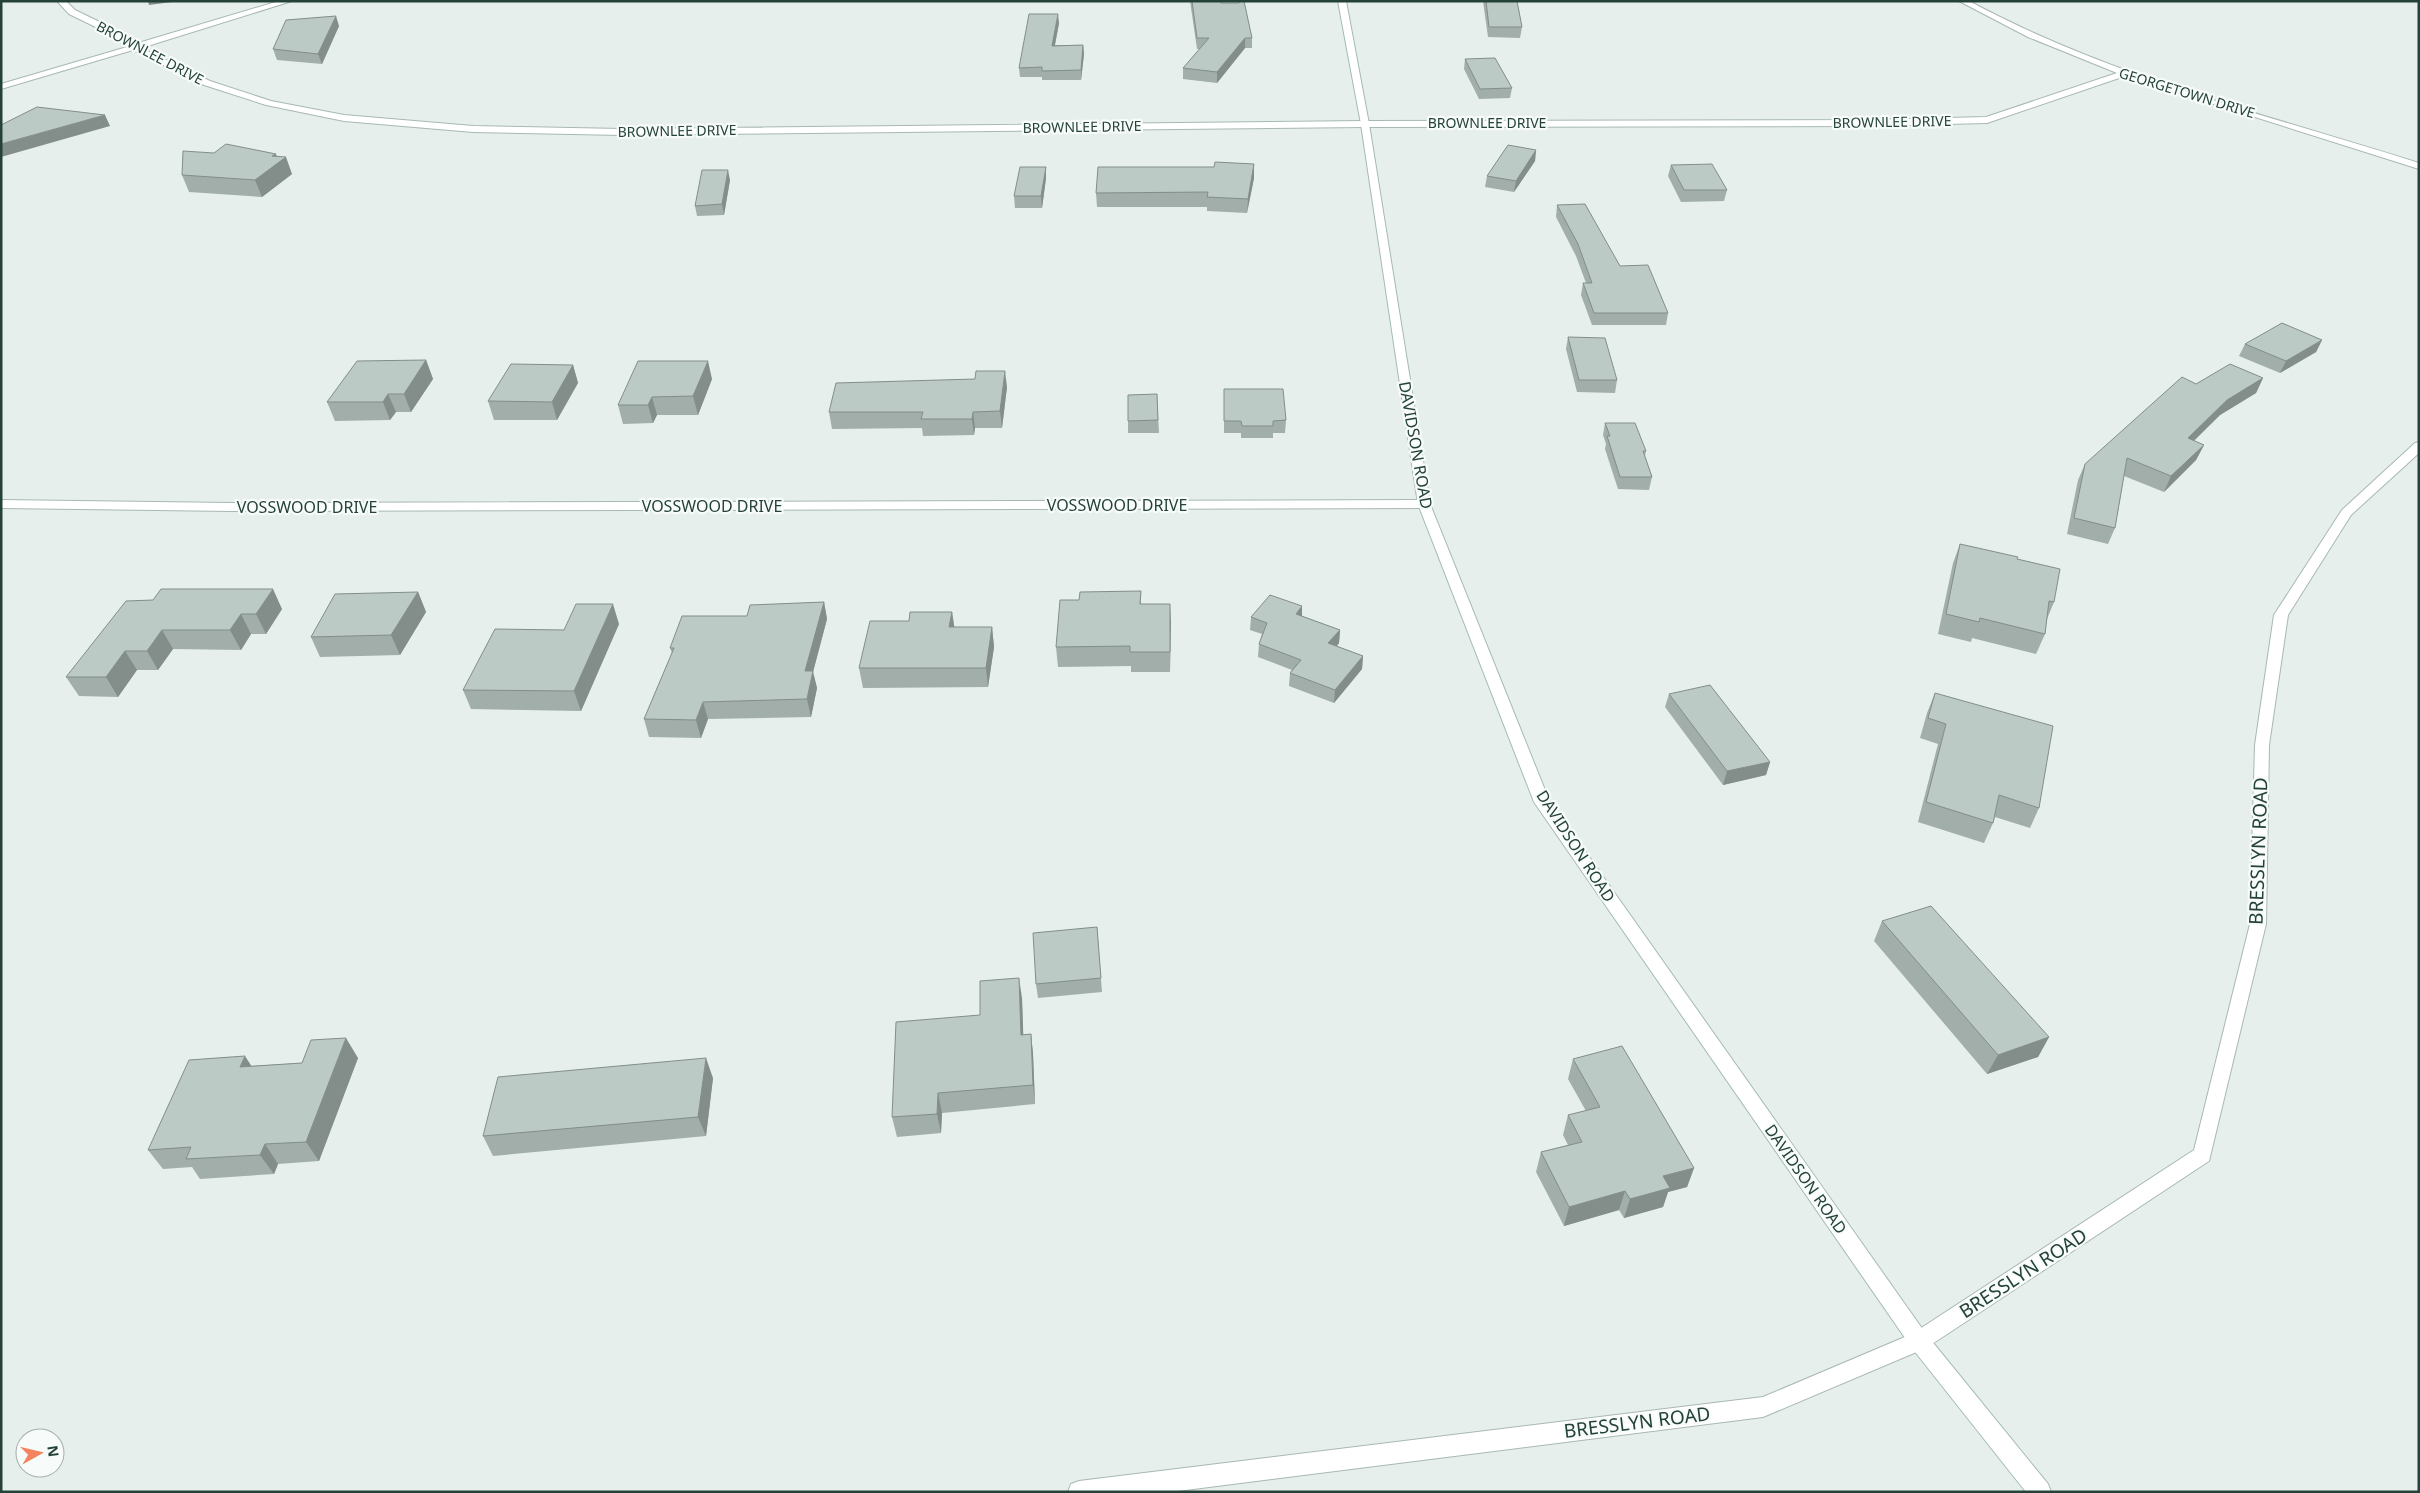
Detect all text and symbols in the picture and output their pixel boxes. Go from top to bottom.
street label: BROWNLEE DRIVE [93,16,207,89]
street label: GEORGETOWN DRIVE [2117,63,2257,122]
street label: BROWNLEE DRIVE [1832,111,1951,132]
street label: BROWNLEE DRIVE [1428,113,1546,132]
street label: BROWNLEE DRIVE [1022,116,1141,137]
street label: BROWNLEE DRIVE [617,120,736,141]
street label: DAVIDSON ROAD [1394,379,1438,511]
street label: VOSSWOOD DRIVE [1047,494,1187,516]
street label: VOSSWOOD DRIVE [642,495,782,517]
street label: VOSSWOOD DRIVE [237,496,377,518]
street label: BRESSLYN ROAD [2242,777,2274,925]
street label: DAVIDSON ROAD [1532,786,1620,906]
street label: DAVIDSON ROAD [1760,1120,1852,1238]
street label: BRESSLYN ROAD [1954,1222,2092,1324]
street label: BRESSLYN ROAD [1562,1400,1712,1444]
north arrow [15,1428,65,1478]
text: N [43,1444,64,1458]

